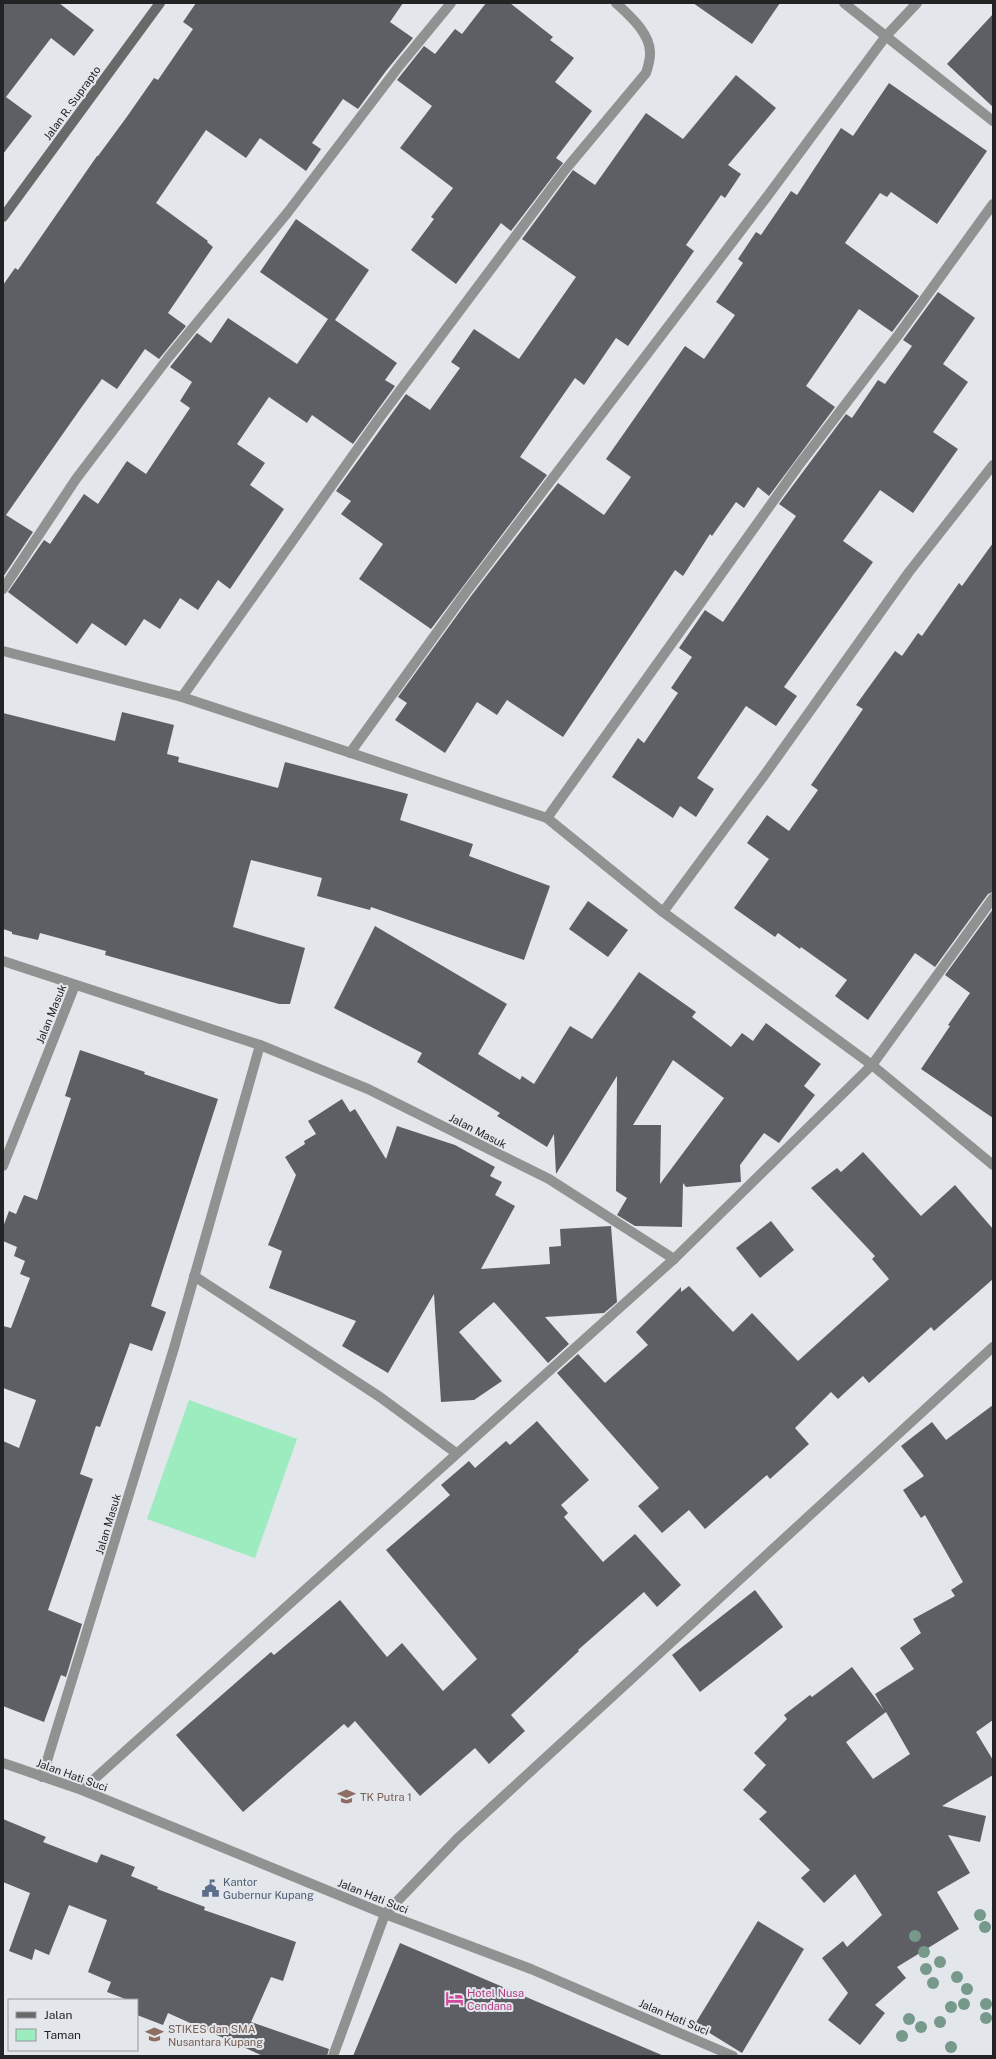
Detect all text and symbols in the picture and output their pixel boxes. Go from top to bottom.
street label: Jalan R. Suprapto [41,64,103,142]
street label: Jalan Masuk [34,983,68,1045]
street label: Jalan Masuk [447,1111,509,1151]
street label: Jalan Masuk [93,1492,123,1556]
street label: Jalan Hati Suci [35,1757,109,1793]
school or university icon: TK Putra 1 [337,1787,357,1807]
place label: TK Putra 1 [360,1791,412,1803]
place label: Kantor Gubernur Kupang [223,1876,314,1901]
street label: Jalan Hati Suci [336,1876,410,1916]
public building icon: Kantor Gubernur Kupang [200,1878,220,1898]
place label: Hotel Nusa Cendana [467,1987,524,2012]
hotel icon: Hotel Nusa Cendana [444,1989,464,2009]
street label: Jalan Hati Suci [637,1997,711,2037]
legend [8,1999,138,2051]
text: Jalan [44,2008,73,2022]
place label: STIKES dan SMA Nusantara Kupang [168,2023,263,2048]
school or university icon: STIKES dan SMA Nusantara Kupang [145,2025,165,2045]
text: Taman [44,2028,81,2042]

